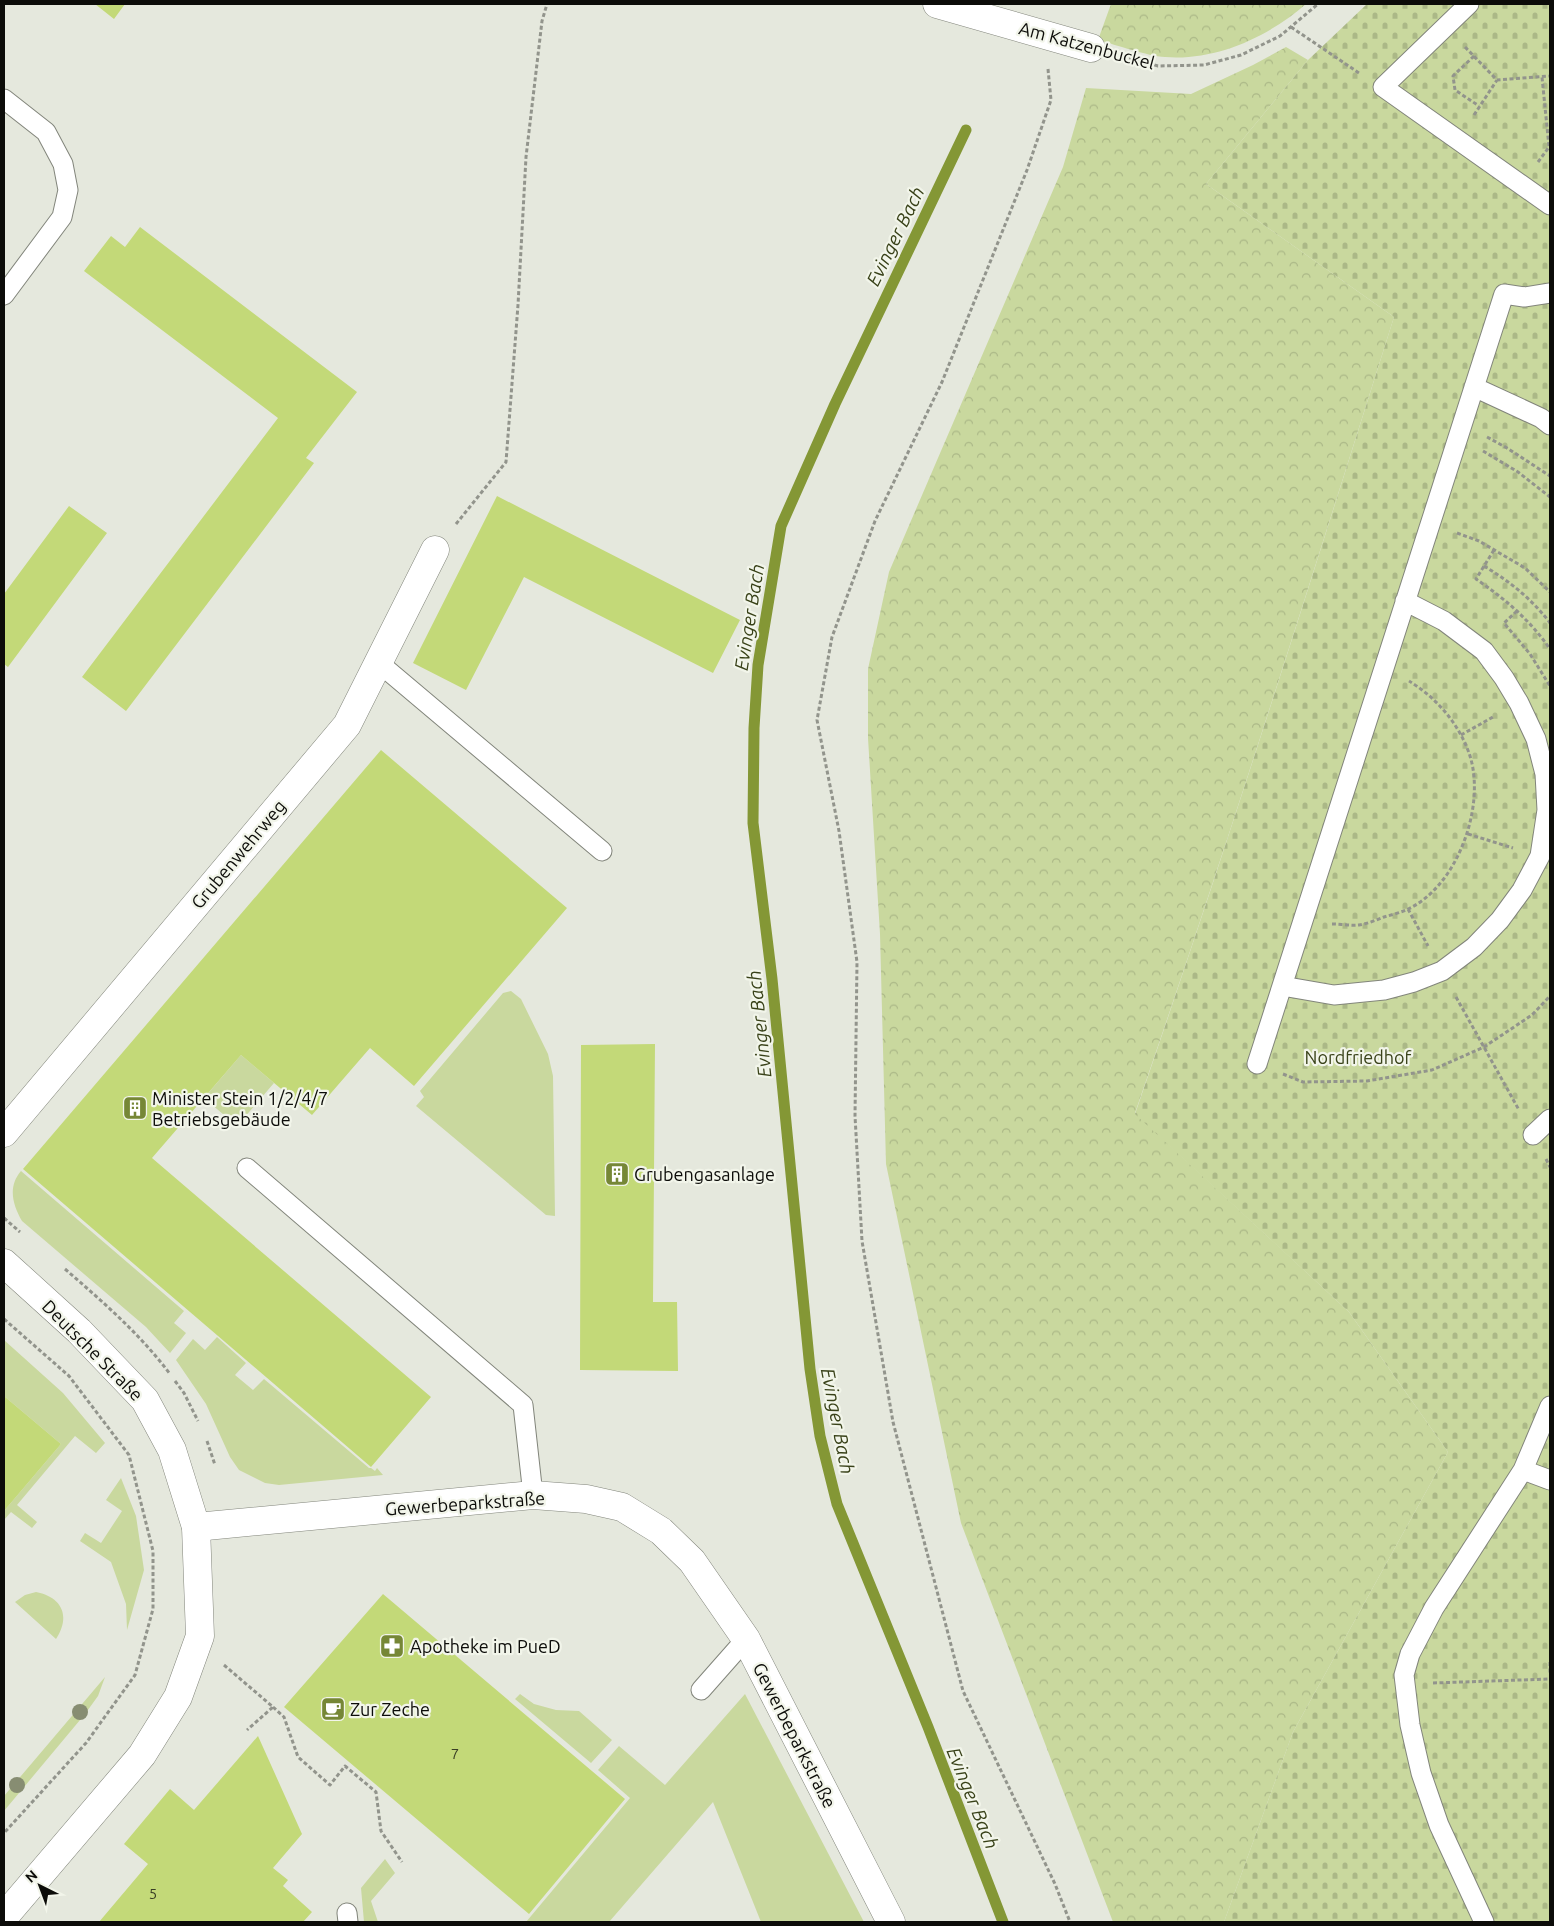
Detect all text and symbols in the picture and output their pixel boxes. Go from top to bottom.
street label: Am Katzenbuckel [1017,17,1157,73]
water label: Evinger Bach [862,183,928,289]
water label: Evinger Bach [730,562,768,672]
street label: Grubenwehrweg [187,796,289,912]
water label: Evinger Bach [742,969,776,1079]
park label: Nordfriedhof [1305,1047,1412,1067]
place label: Minister Stein 1/2/4/7 Betriebsgebäude [152,1088,328,1129]
building icon: Minister Stein 1/2/4/7 Betriebsgebäude [122,1095,148,1121]
building icon: Grubengasanlage [604,1161,630,1187]
place label: Grubengasanlage [634,1164,775,1184]
street label: Deutsche Straße [39,1296,147,1404]
water label: Evinger Bach [817,1366,859,1476]
street label: Gewerbeparkstraße [384,1487,546,1519]
pharmacy icon: Apotheke im PueD [379,1633,405,1659]
place label: Apotheke im PueD [410,1636,561,1656]
street label: Gewerbeparkstraße [750,1659,840,1811]
cafe icon: Zur Zeche [320,1696,346,1722]
place label: Zur Zeche [350,1699,430,1719]
water label: Evinger Bach [943,1744,1003,1852]
house number: 7 [451,1745,459,1762]
north arrow [15,1861,65,1911]
text: N [22,1867,41,1886]
house number: 5 [149,1885,157,1902]

